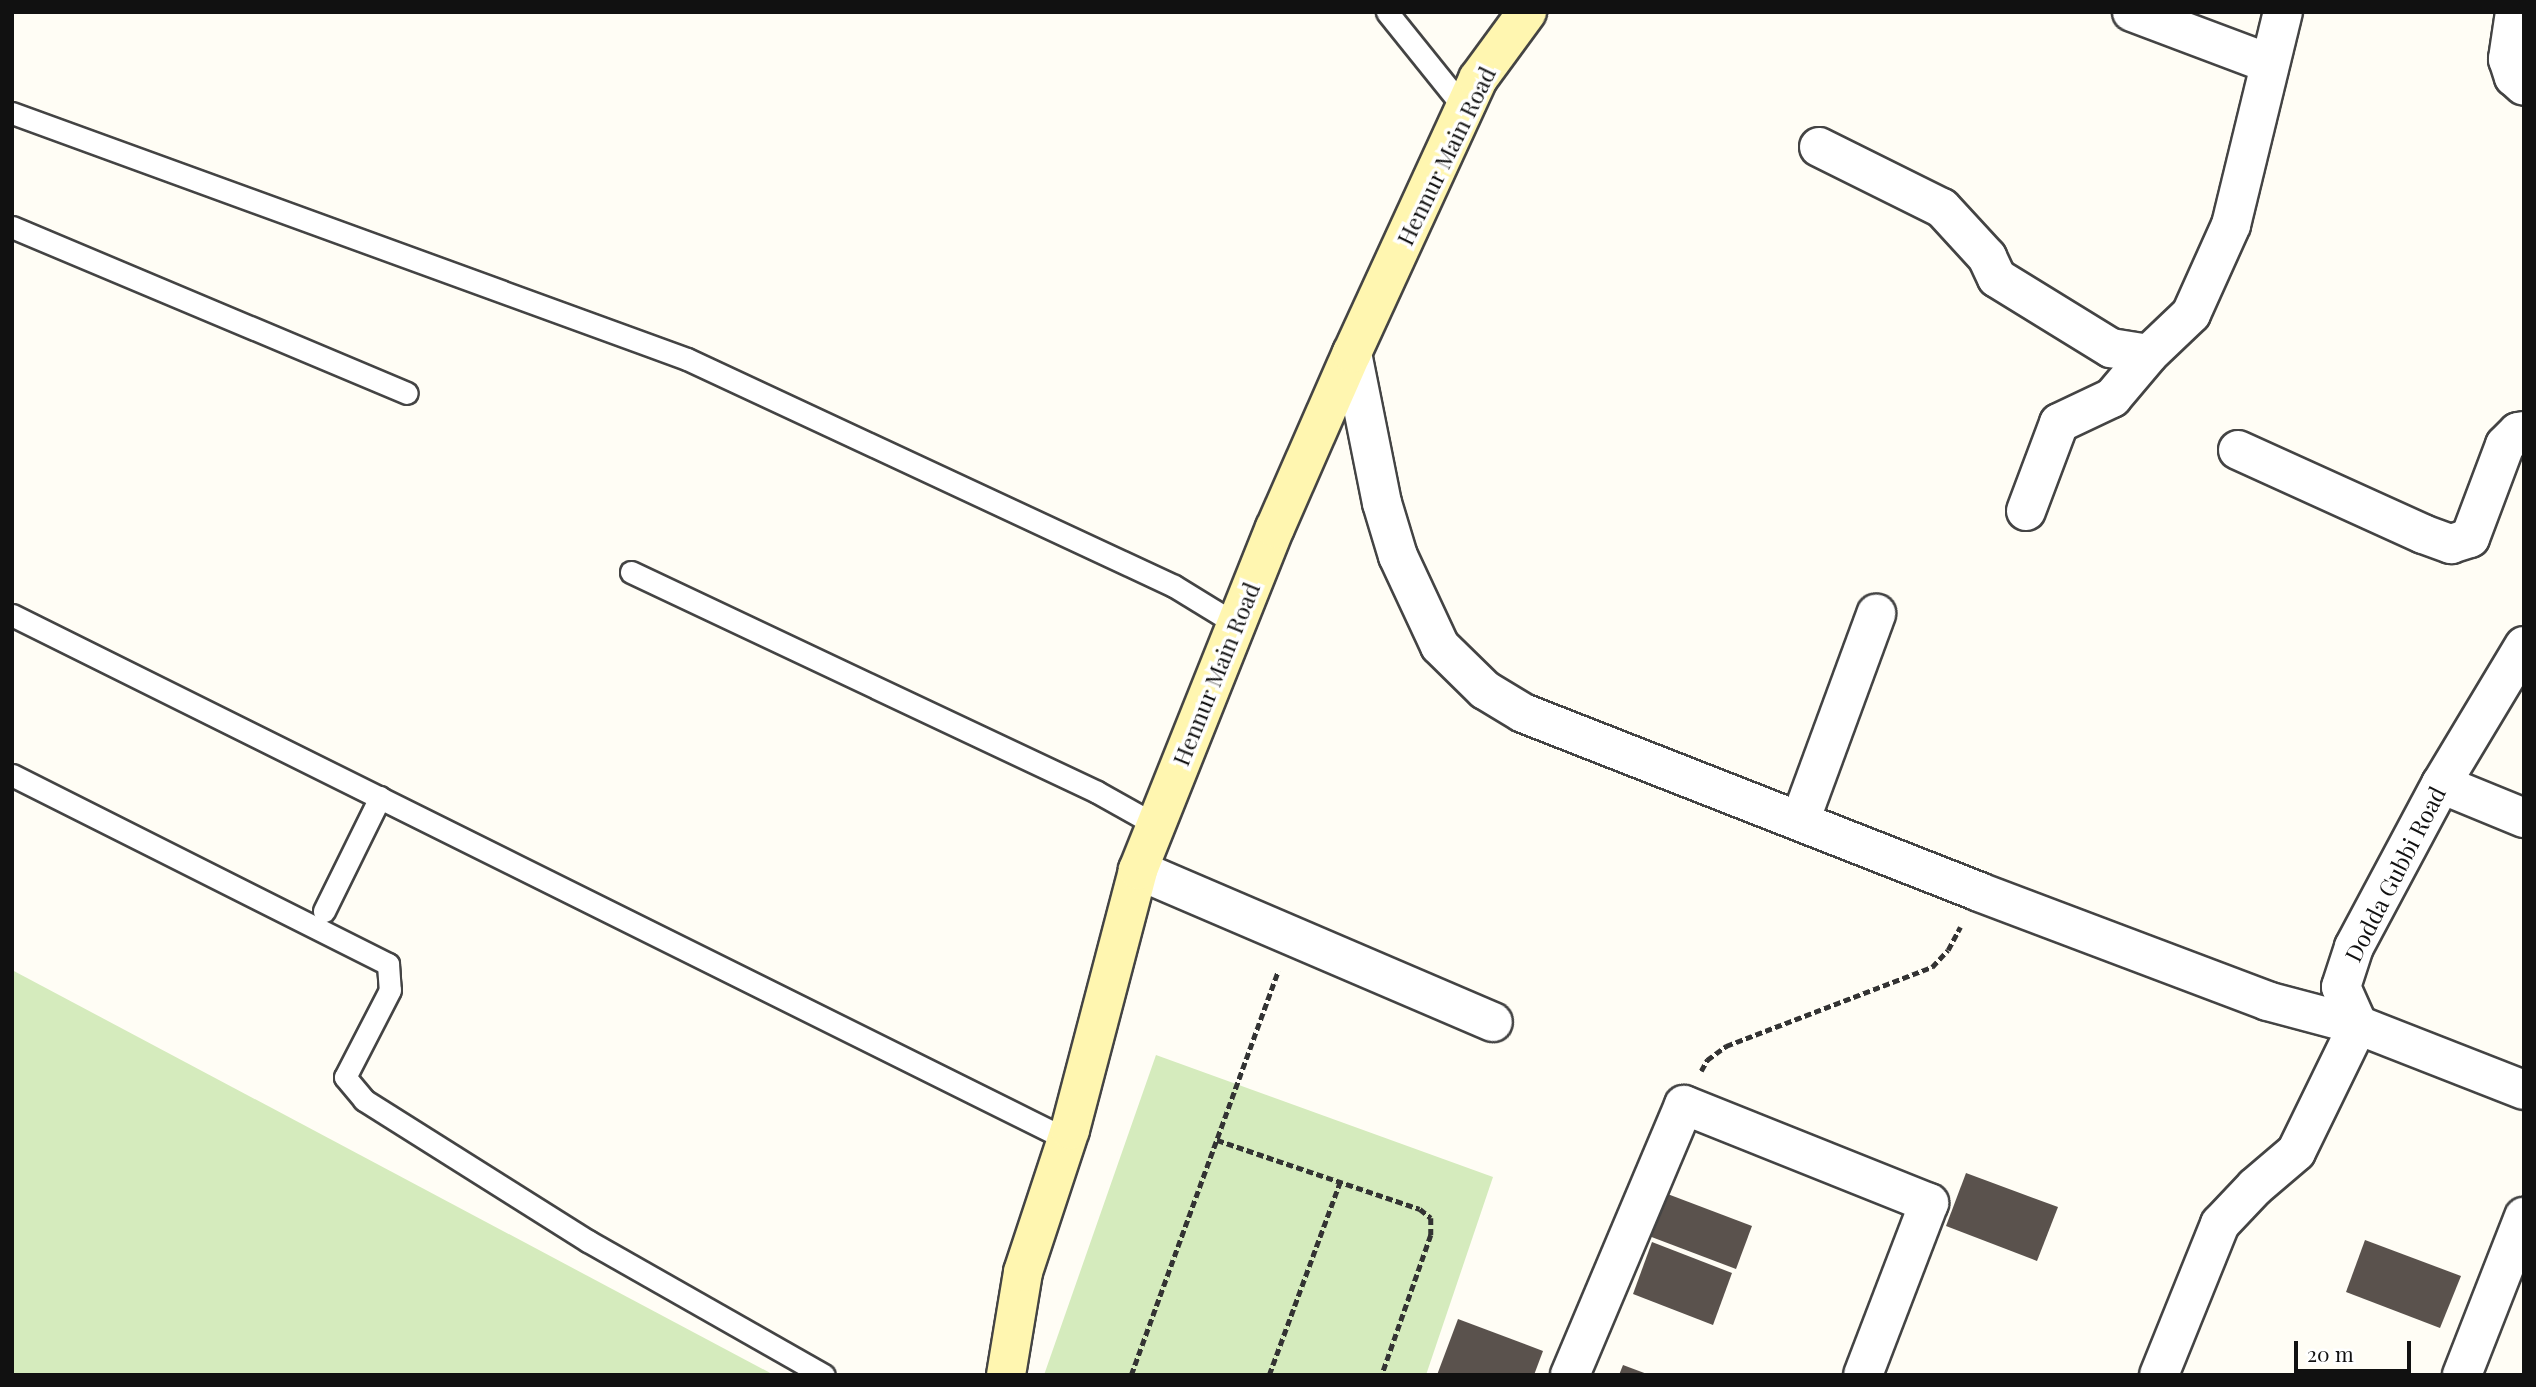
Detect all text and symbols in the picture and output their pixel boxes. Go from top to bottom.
street label: Hennur Main Road [1391,62,1501,250]
street label: Hennur Main Road [1167,578,1265,770]
street label: Dodda Gubbi Road [2339,782,2451,966]
scale bar [2298,1328,2415,1372]
text: 20 m [2307,1339,2354,1367]

